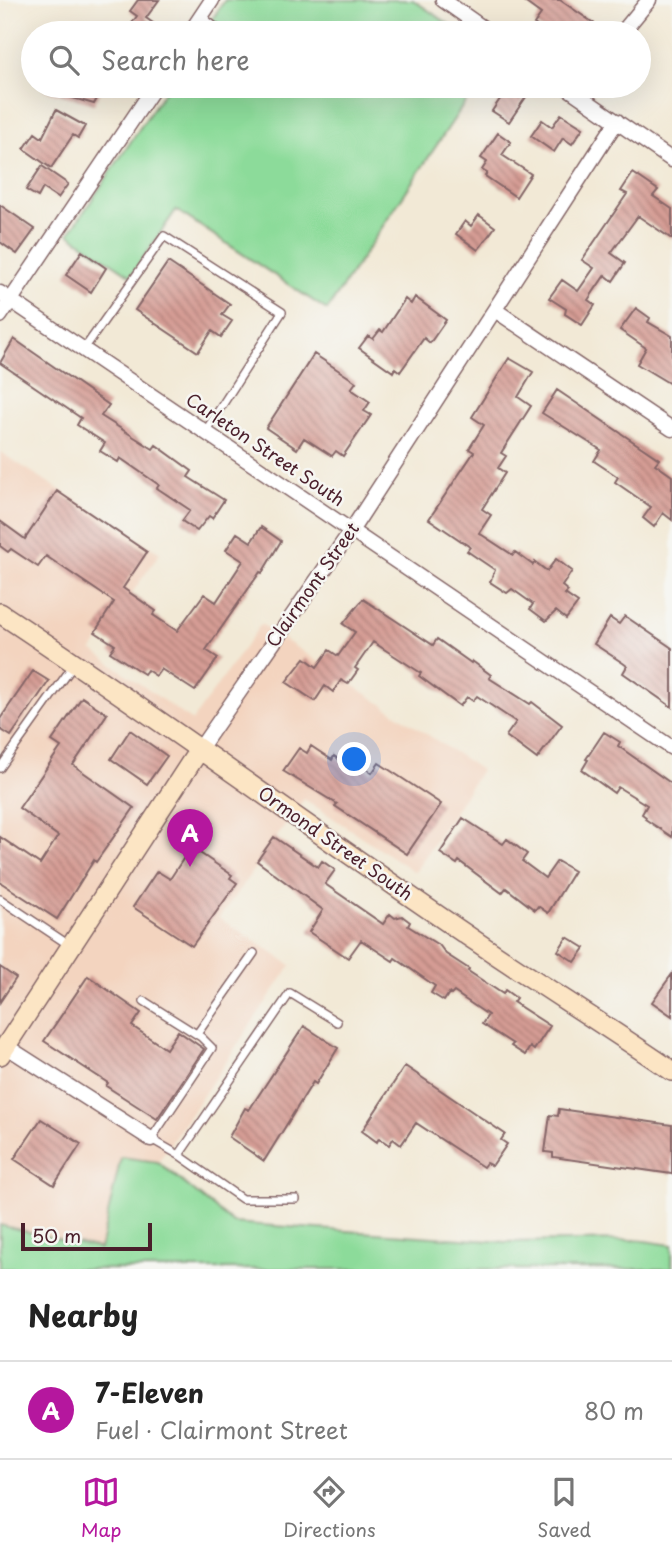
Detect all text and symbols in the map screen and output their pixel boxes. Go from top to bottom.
search box [21,21,651,98]
text: Search here [101,40,250,79]
icon: search [45,41,83,79]
street label: Carleton Street South [181,385,351,512]
street label: Clairmont Street [259,516,365,652]
your location [337,742,371,776]
street label: Ormond Street South [253,779,419,906]
pin: A [167,809,213,867]
scale bar [21,1220,152,1252]
text: 50 m [32,1221,81,1249]
text: Nearby [28,1292,138,1337]
text: 7-Eleven [95,1373,204,1412]
text: A [42,1393,60,1428]
text: 80 m [584,1393,644,1428]
text: Fuel · Clairmont Street [95,1412,348,1447]
tab: Map [81,1473,121,1543]
tab: Directions [283,1473,376,1543]
tab: Saved [537,1473,591,1543]

